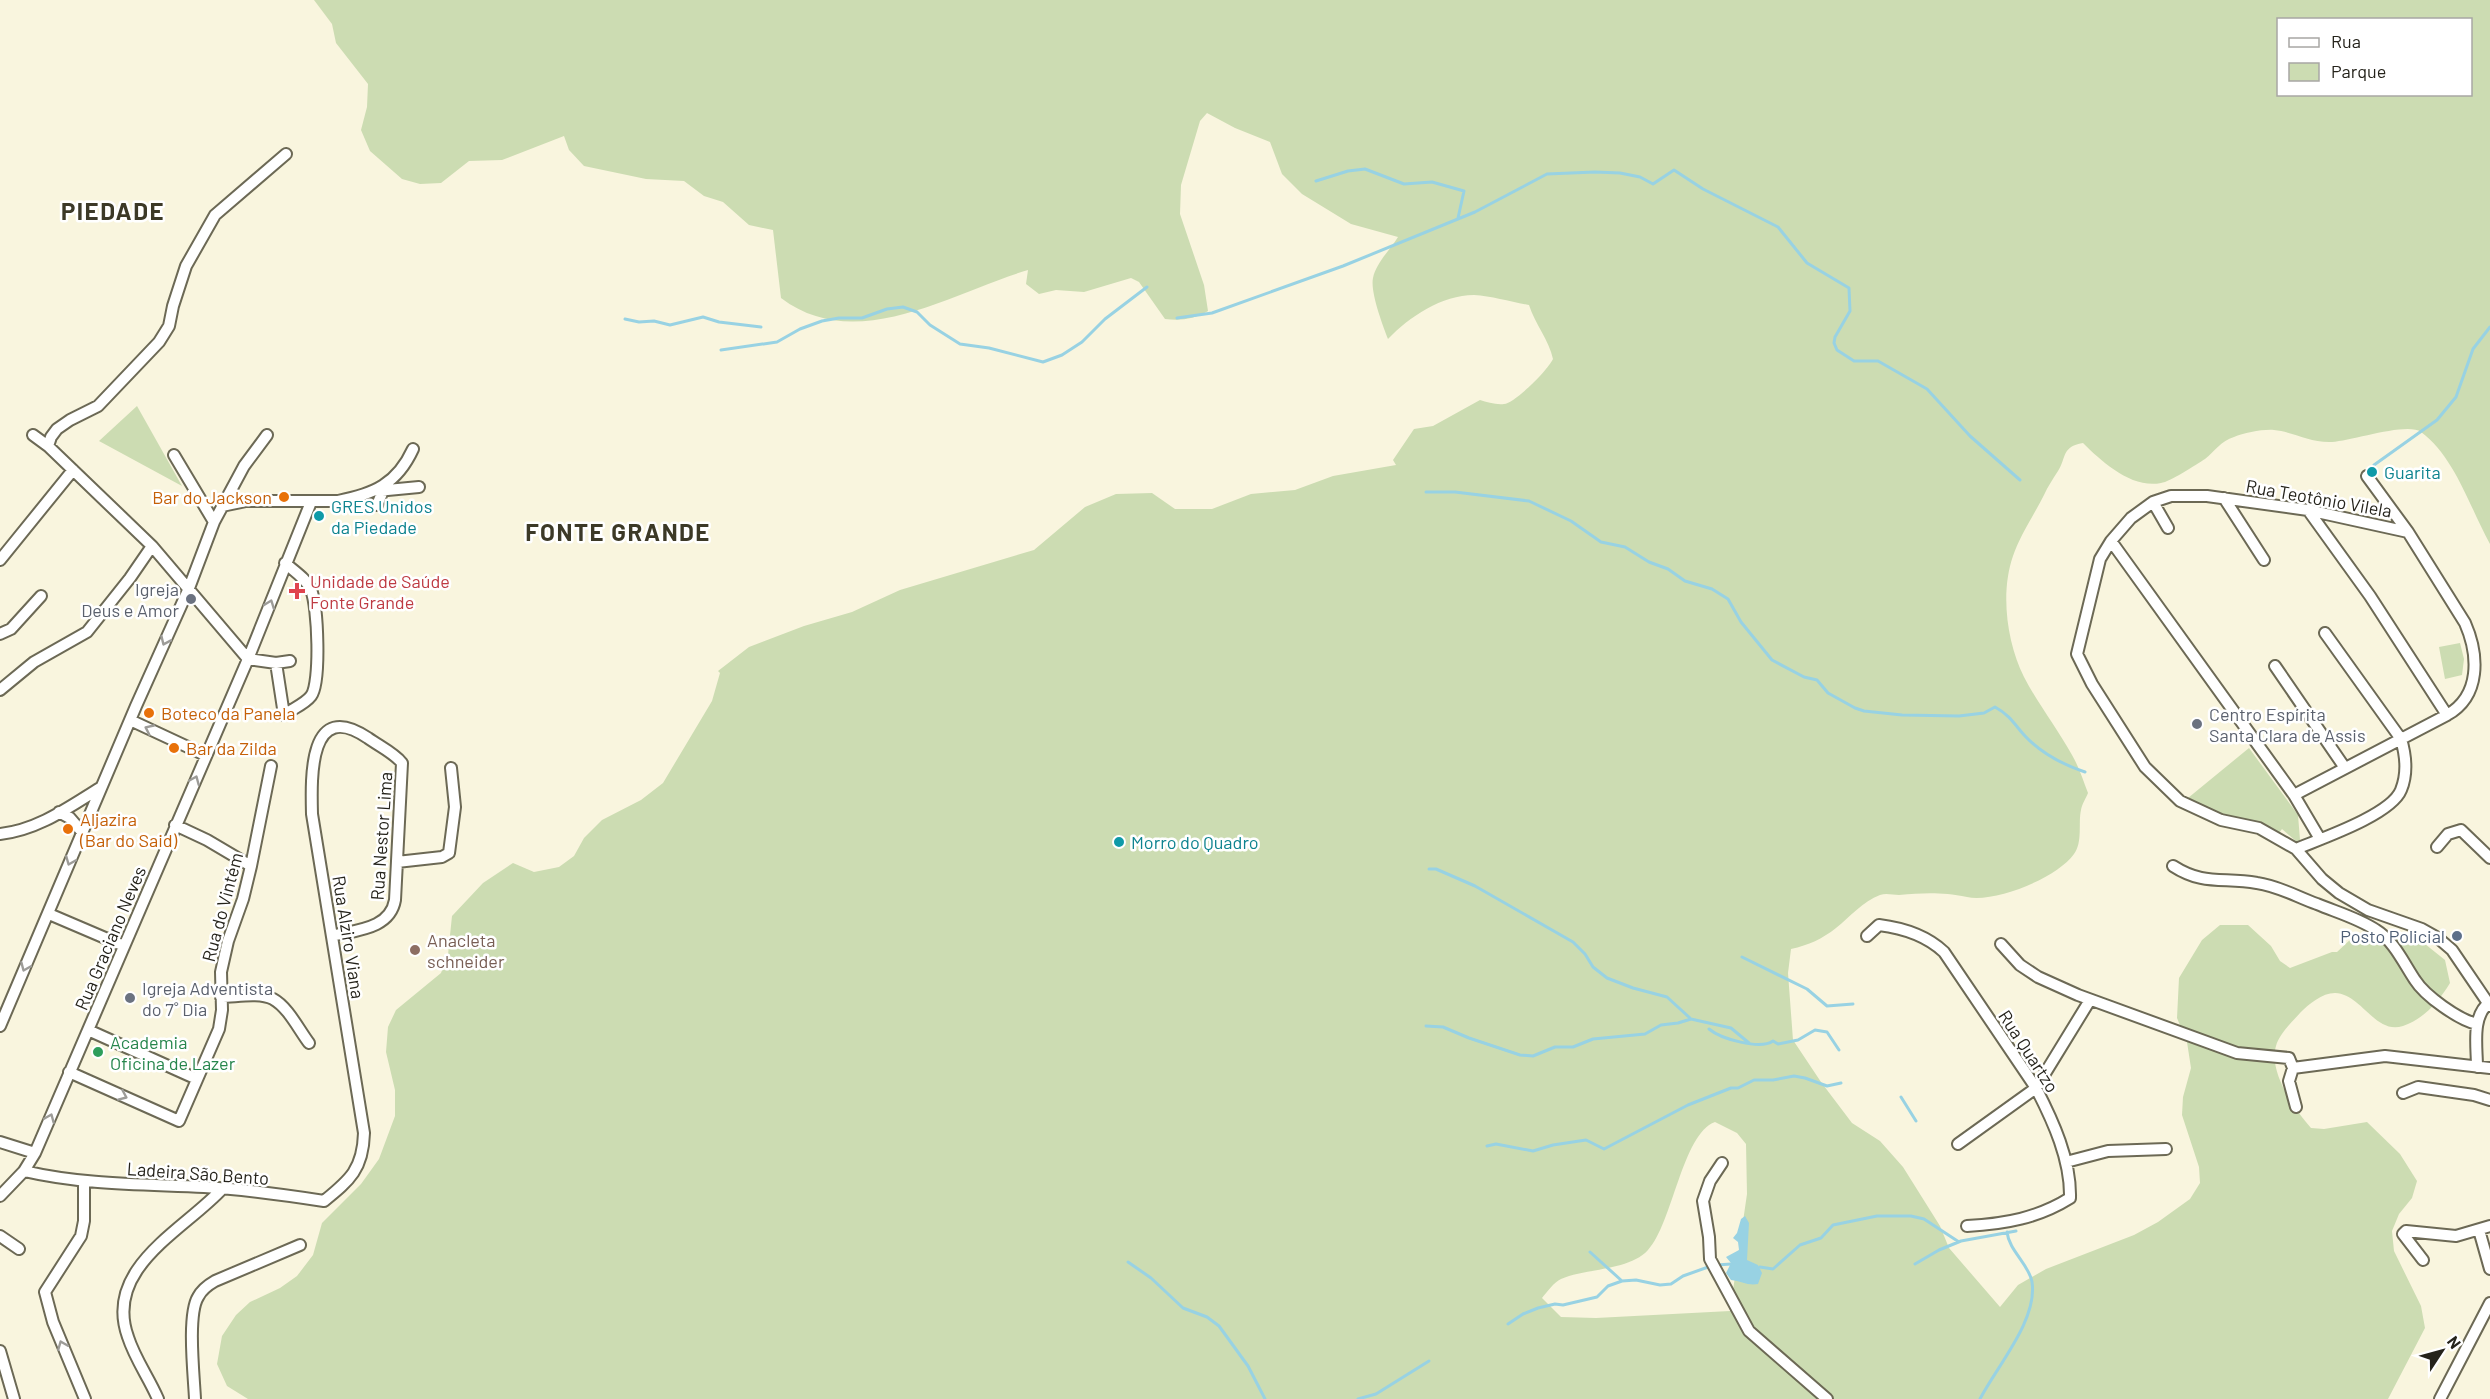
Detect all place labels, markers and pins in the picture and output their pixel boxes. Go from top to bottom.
place label: Guarita [2384,461,2441,483]
marker: Guarita [2365,465,2379,479]
place label: Bar do Jackson [152,486,272,508]
marker: Bar do Jackson [277,490,291,504]
place label: GRES Unidos da Piedade [331,495,432,538]
marker: GRES Unidos da Piedade [312,509,326,523]
place label: Unidade de Saúde Fonte Grande [310,570,450,613]
place label: Igreja Deus e Amor [81,578,179,621]
marker: Unidade de Saúde Fonte Grande [288,582,306,600]
marker: Igreja Deus e Amor [184,592,198,606]
place label: Boteco da Panela [161,702,296,724]
place label: Centro Espírita Santa Clara de Assis [2209,703,2366,746]
marker: Boteco da Panela [142,706,156,720]
marker: Centro Espírita Santa Clara de Assis [2190,717,2204,731]
place label: Bar da Zilda [186,737,277,759]
marker: Bar da Zilda [167,741,181,755]
place label: Aljazira (Bar do Said) [79,808,178,851]
marker: Aljazira (Bar do Said) [61,822,75,836]
place label: Morro do Quadro [1131,831,1259,853]
marker: Morro do Quadro [1112,835,1126,849]
place label: Posto Policial [2340,925,2445,947]
place label: Anacleta schneider [427,929,505,972]
marker: Posto Policial [2450,929,2464,943]
marker: Anacleta schneider [408,943,422,957]
place label: Igreja Adventista do 7˚ Dia [142,977,273,1020]
marker: Igreja Adventista do 7˚ Dia [123,991,137,1005]
place label: Academia Oficina de Lazer [110,1031,236,1074]
marker: Academia Oficina de Lazer [91,1045,105,1059]

